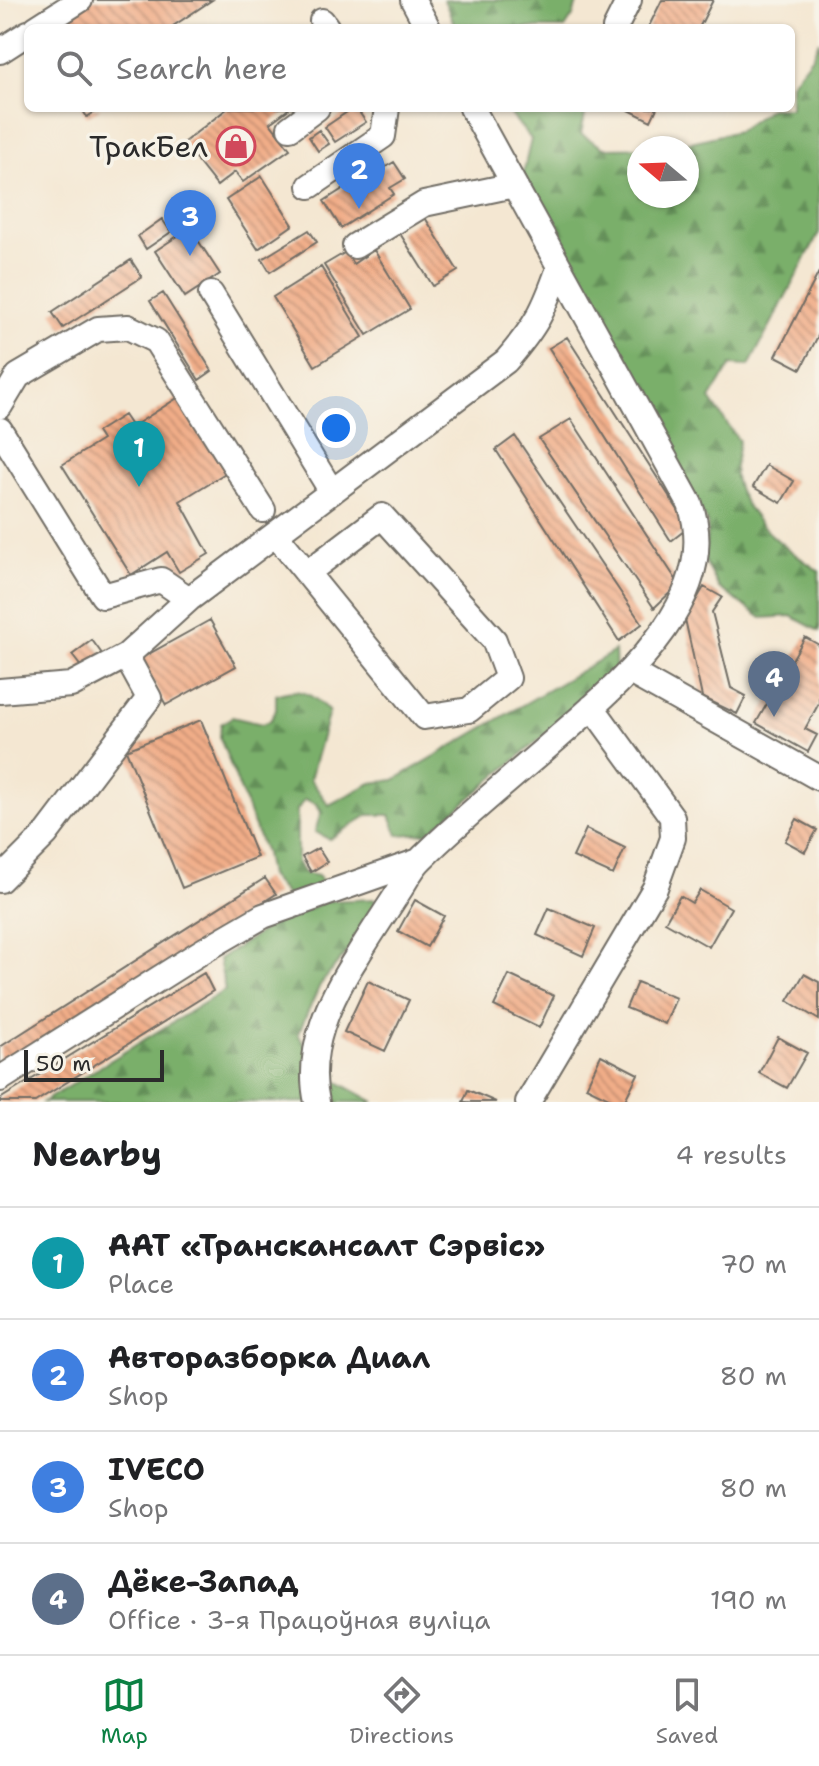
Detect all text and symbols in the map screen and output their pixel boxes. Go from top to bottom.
search box [24,24,795,112]
icon: search [52,46,96,90]
text: Search here [116,48,287,89]
shop icon: ТракБел [215,125,257,167]
place label: ТракБел [89,126,208,167]
north arrow [627,136,699,208]
pin: 2 [333,143,385,209]
pin: 3 [164,190,216,256]
your location [316,408,356,448]
pin: 1 [113,421,165,487]
pin: 4 [748,651,800,717]
scale bar [24,1046,164,1082]
text: 50 m [36,1049,91,1078]
text: Nearby [32,1131,162,1177]
text: 4 results [675,1137,787,1172]
text: ААТ «Транскансалт Сэрвіс» [108,1225,545,1266]
text: 1 [52,1246,64,1281]
text: 70 m [720,1246,787,1281]
text: Place [108,1266,174,1301]
text: Авторазборка Диал [108,1337,430,1378]
text: 2 [49,1358,67,1393]
text: 80 m [720,1358,787,1393]
text: Shop [108,1378,169,1413]
text: IVECO [108,1449,205,1490]
text: 3 [49,1470,67,1505]
text: 80 m [720,1470,787,1505]
text: Shop [108,1490,169,1525]
text: Дёке-Запад [108,1561,298,1602]
text: 4 [49,1582,67,1617]
text: 190 m [710,1582,787,1617]
text: Office · 3-я Працоўная вуліца [108,1602,491,1637]
tab: Map [101,1673,148,1750]
tab: Directions [349,1673,454,1750]
tab: Saved [656,1673,718,1750]

